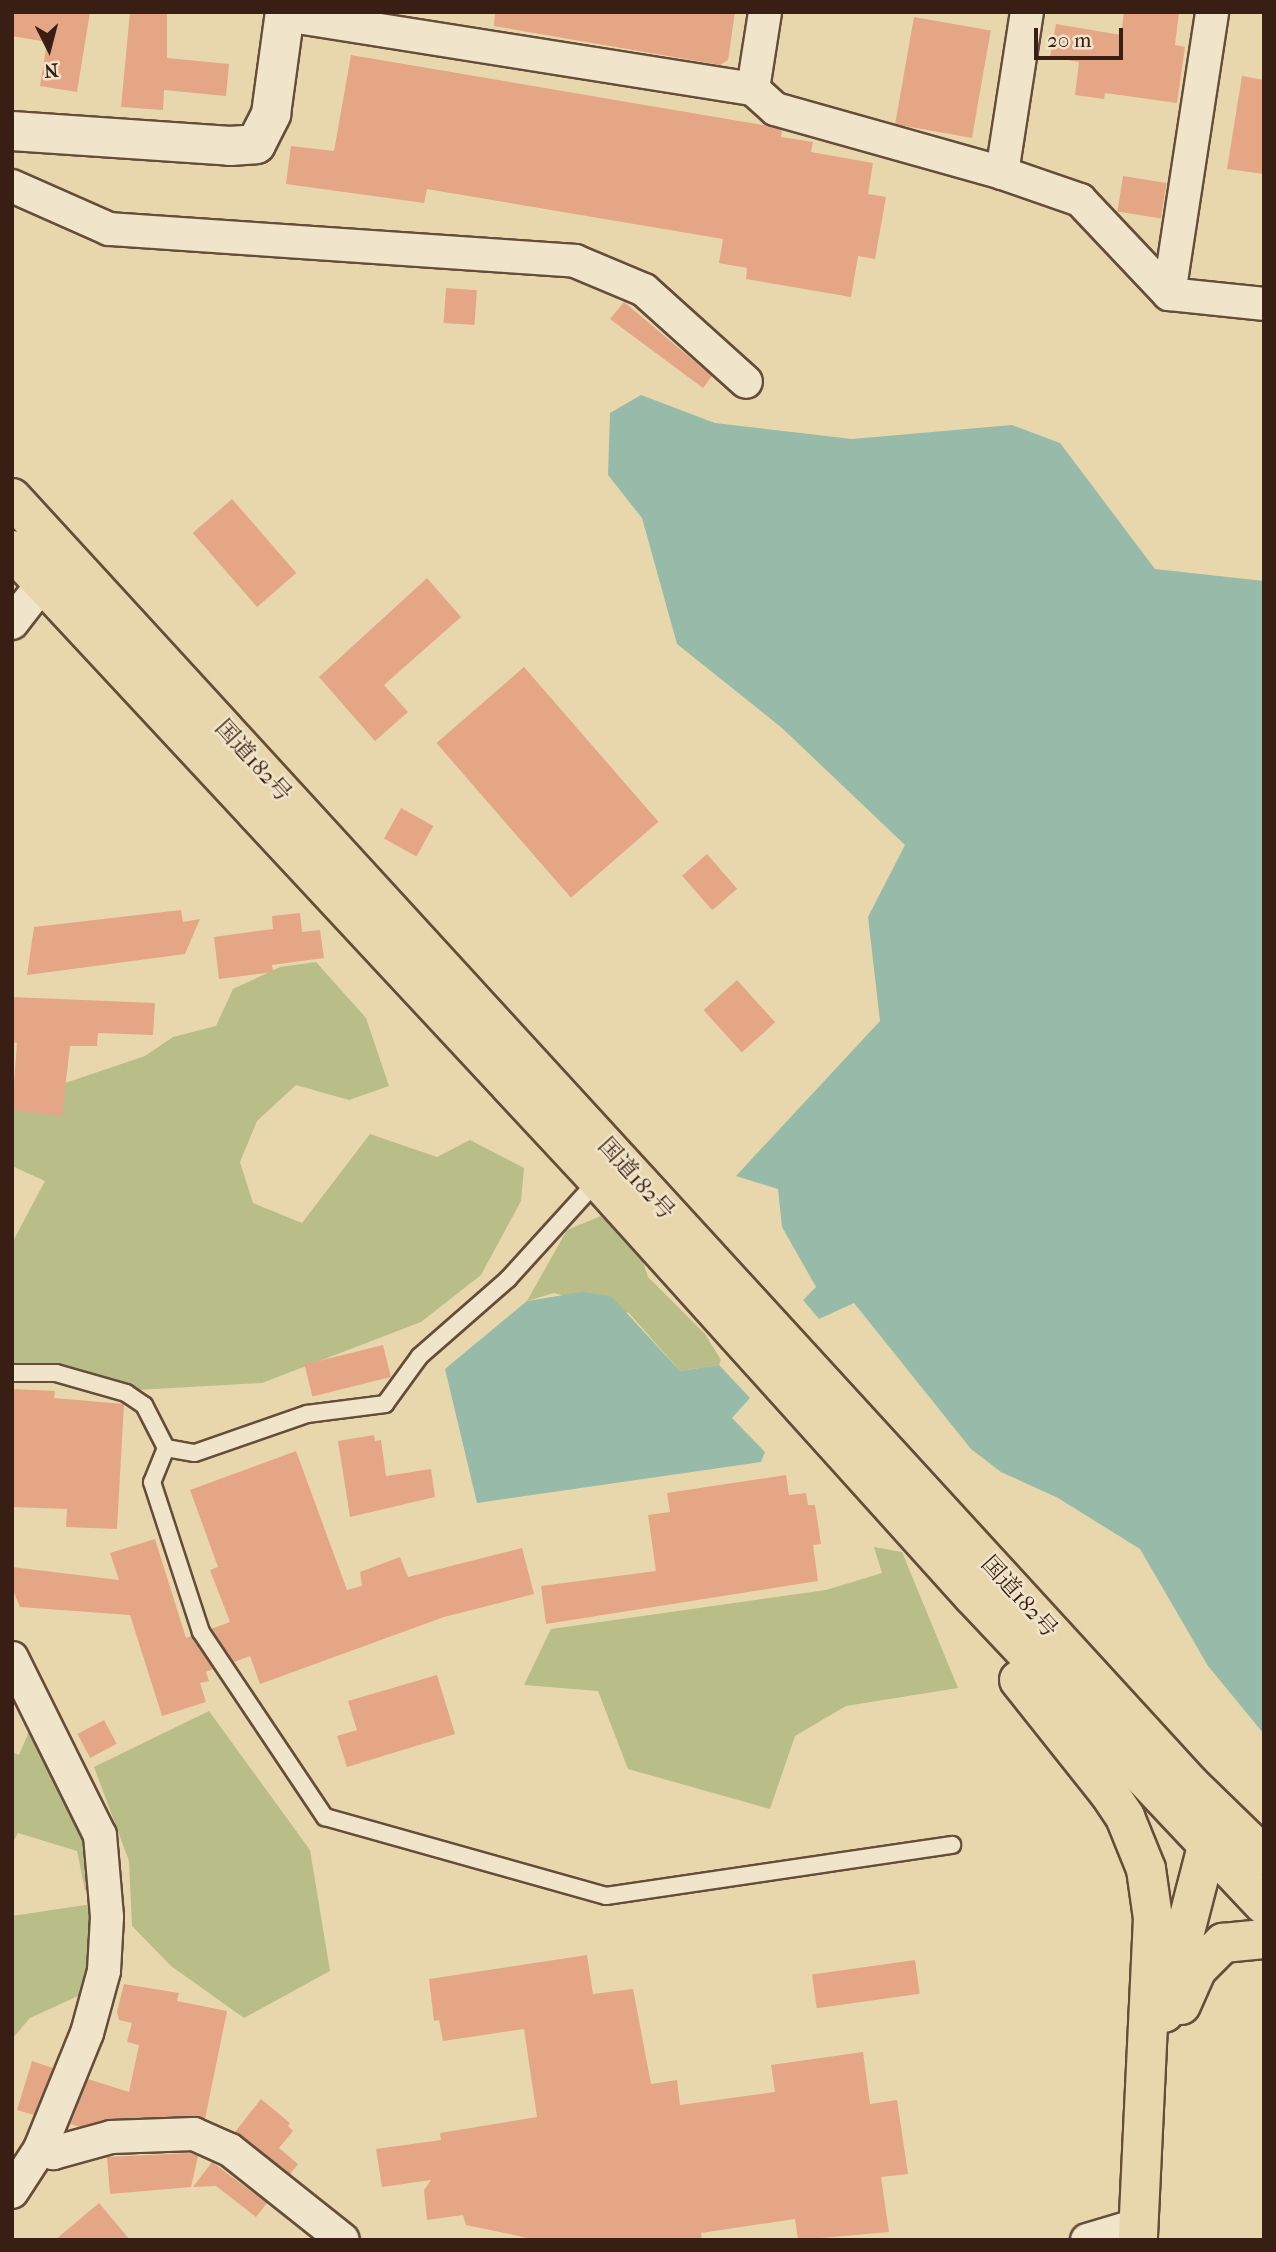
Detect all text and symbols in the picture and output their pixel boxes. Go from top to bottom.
north arrow [14,14,84,84]
scale bar [1038,14,1127,58]
text: 20 m [1047,28,1091,52]
text: N [43,58,60,82]
street label: 国道182号 [209,714,297,808]
street label: 国道182号 [592,1132,680,1226]
street label: 国道182号 [975,1550,1063,1644]

